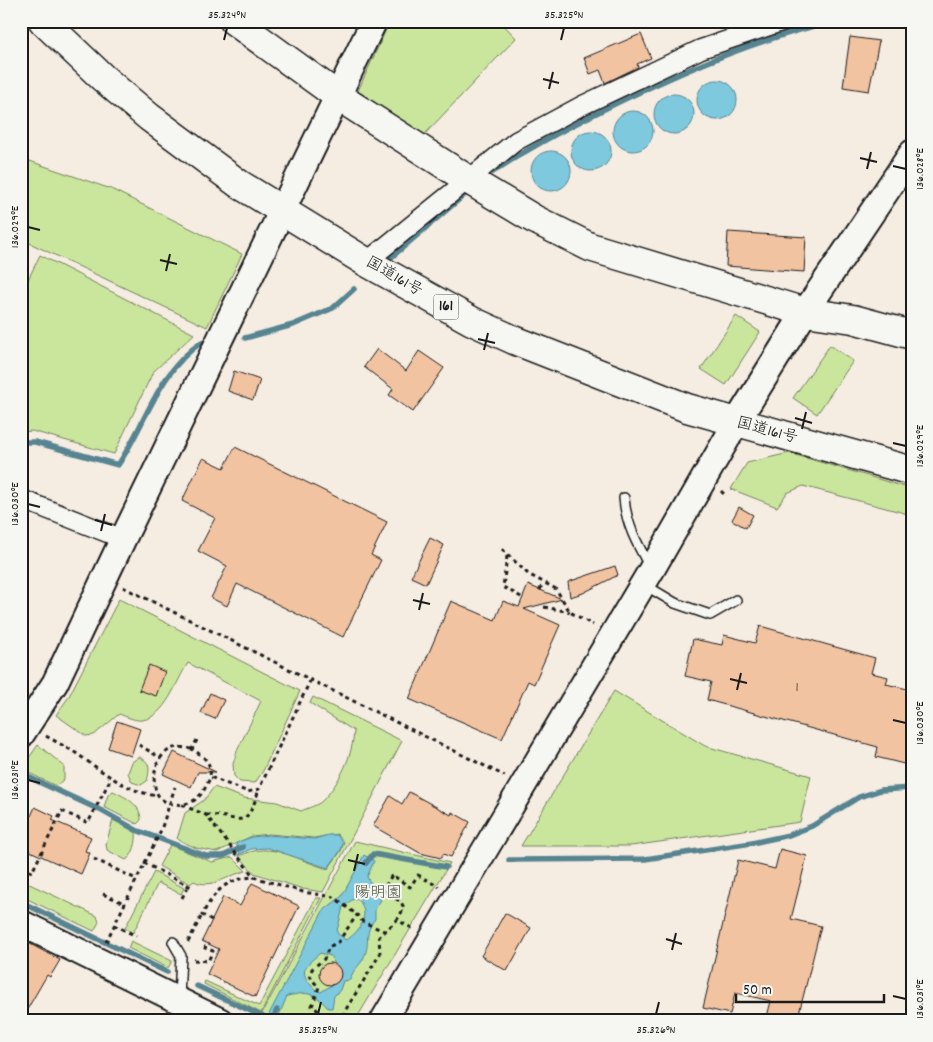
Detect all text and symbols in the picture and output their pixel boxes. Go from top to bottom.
text: 35.324°N [208,7,246,24]
text: 35.325°N [545,7,583,24]
text: 136.028°E [912,148,929,190]
text: 136.029°E [7,205,24,248]
street label: 国道161号 [361,251,427,303]
road number: 161 [434,294,458,320]
street label: 国道161号 [734,412,800,450]
text: 136.029°E [912,424,929,467]
text: 136.030°E [7,482,24,526]
house number: 1 [795,678,799,698]
text: 136.030°E [912,701,929,745]
text: 136.031°E [7,760,24,800]
park label: 陽明園 [354,882,402,905]
scale bar [736,972,883,1004]
text: 136.031°E [912,979,929,1019]
text: 50 m [743,980,772,1002]
text: 35.325°N [299,1022,337,1039]
text: 35.326°N [636,1022,676,1039]

